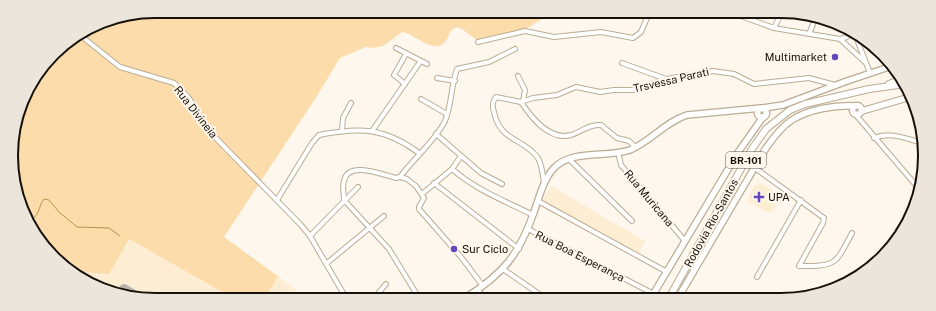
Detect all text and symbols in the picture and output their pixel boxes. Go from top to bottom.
place label: Multimarket [765,51,827,63]
marker: Multimarket [830,52,840,62]
street label: Trsvessa Parati [632,65,710,95]
street label: Rua Divineia [172,84,220,140]
road number: BR-101 [726,152,766,168]
street label: Rua Muricana [622,167,676,229]
street label: Rodovia Rio-Santos [682,176,740,269]
marker: UPA [753,191,765,203]
place label: UPA [768,191,790,203]
street label: Rua Boa Esperança [533,228,627,285]
place label: Sur Ciclo [462,243,508,255]
marker: Sur Ciclo [449,244,459,254]

